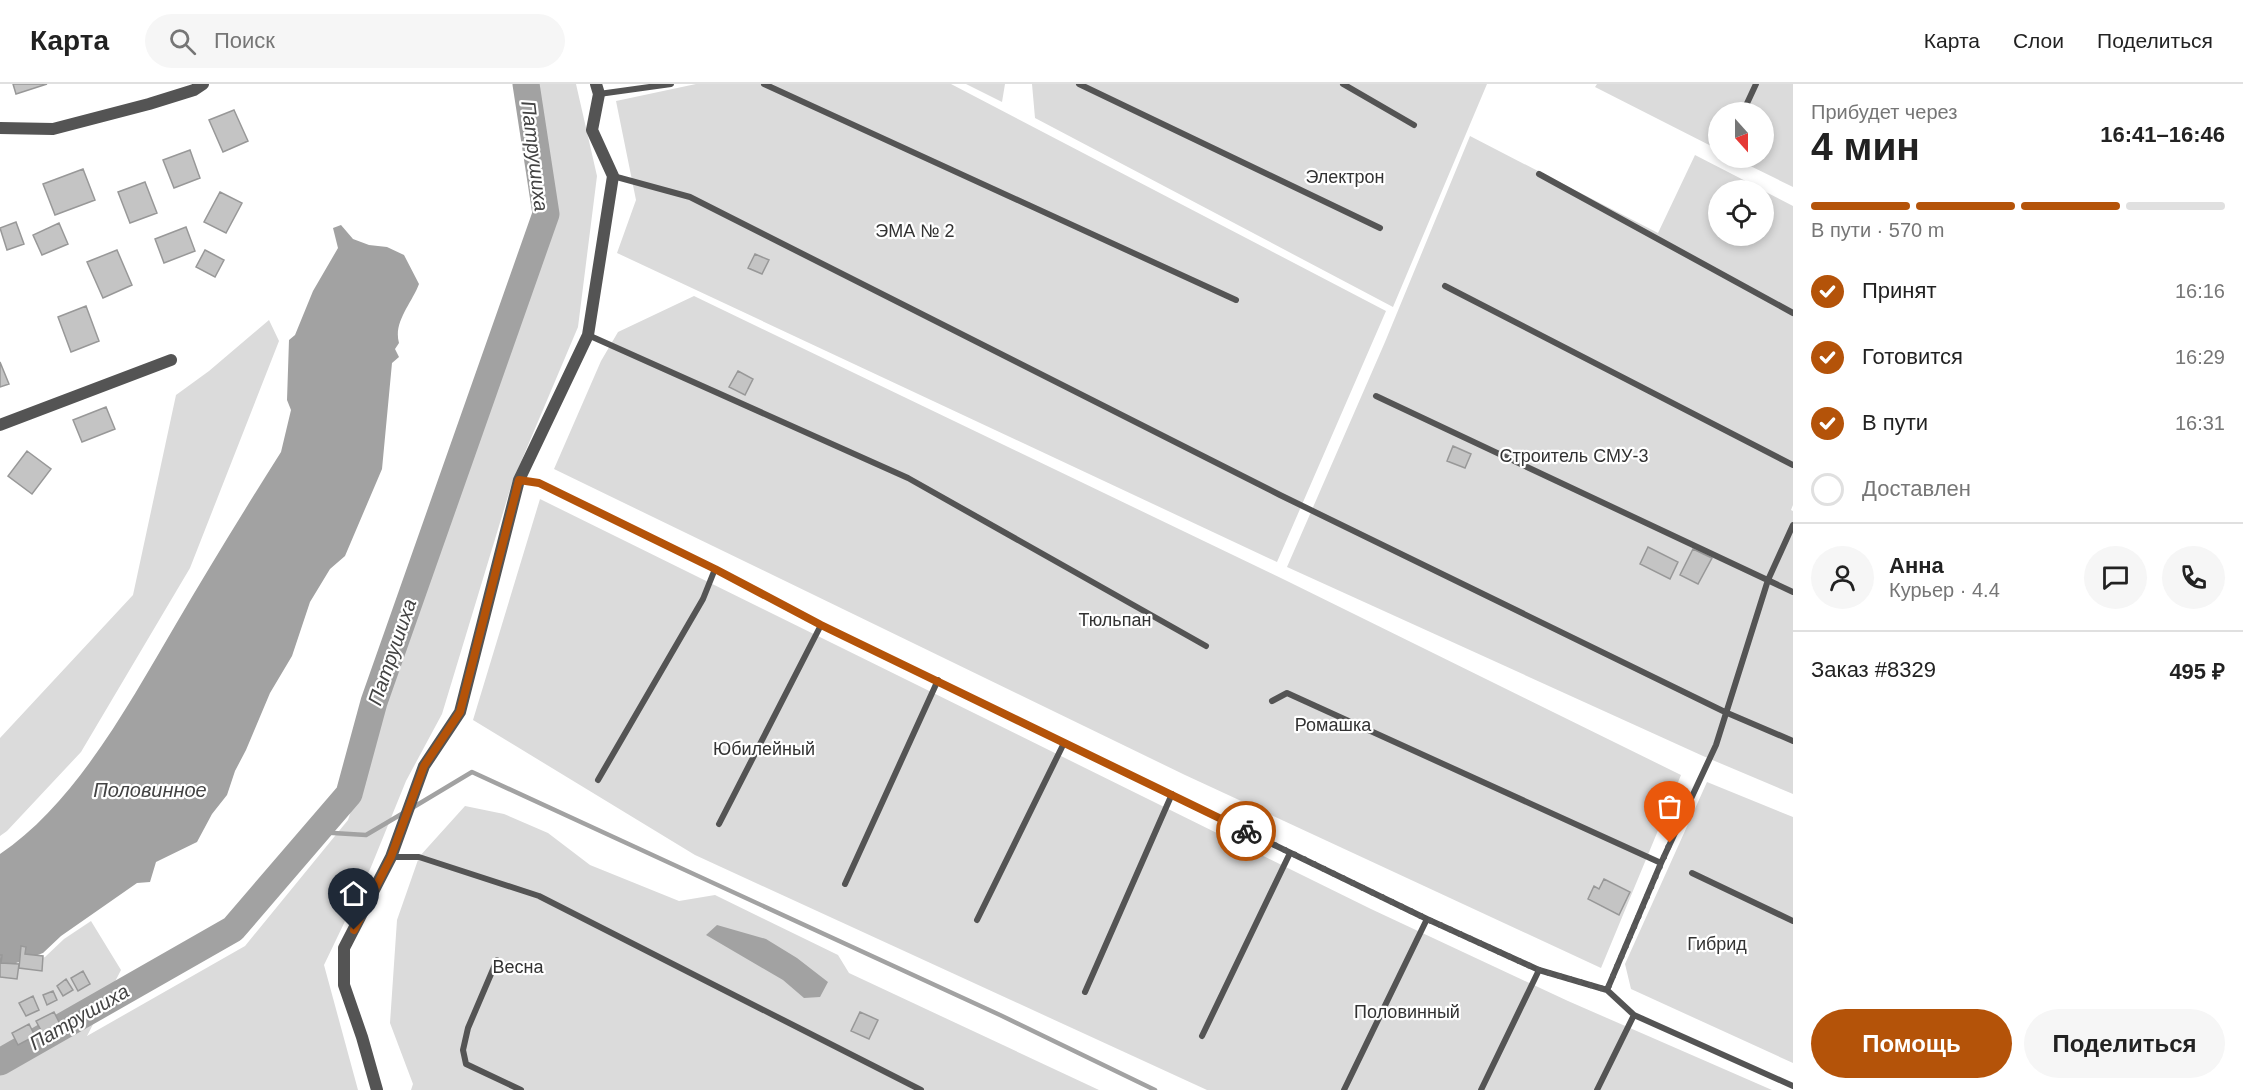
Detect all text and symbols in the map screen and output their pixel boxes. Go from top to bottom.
search box [145,14,565,68]
text: Карта [30,25,109,56]
icon: search [166,25,199,58]
text: Поиск [214,28,275,53]
text: Карта [1924,29,1980,52]
text: Слои [2013,29,2064,52]
text: Поделиться [2097,29,2213,52]
water label: Патрушиха [517,100,553,212]
text: Прибудет через [1811,101,1957,123]
north arrow [1708,102,1774,168]
map controls [1708,102,1774,246]
text: 16:41–16:46 [2100,122,2225,147]
text: 4 мин [1811,125,1920,168]
park label: Электрон [1305,167,1385,187]
button: locate [1708,180,1774,246]
text: В пути · 570 m [1811,219,1944,241]
park label: ЭМА № 2 [875,221,955,241]
icon: check [1811,275,1844,308]
text: Принят [1862,278,1936,303]
text: 16:16 [2175,280,2225,302]
icon: check [1811,341,1844,374]
text: Готовится [1862,344,1963,369]
text: 16:29 [2175,346,2225,368]
icon: check [1811,407,1844,440]
text: В пути [1862,410,1928,435]
text: 16:31 [2175,412,2225,434]
park label: Строитель СМУ-3 [1500,446,1648,466]
text: Доставлен [1862,476,1971,501]
button: person [1811,546,1874,609]
button: chat [2084,546,2147,609]
button: phone [2162,546,2225,609]
text: Анна [1889,553,1944,578]
text: Курьер · 4.4 [1889,579,2000,601]
water label: Патрушиха [364,596,420,708]
park label: Тюльпан [1079,610,1151,630]
text: Заказ #8329 [1811,657,1936,682]
text: 495 ₽ [2169,659,2225,684]
park label: Ромашка [1295,715,1372,735]
park label: Юбилейный [713,739,815,759]
water label: Половинное [93,779,207,801]
pin [1644,781,1695,843]
icon: bag [1653,790,1686,823]
courier [1216,801,1276,861]
icon: bike [1230,815,1263,848]
pin [328,868,379,930]
icon: home [337,877,370,910]
park label: Гибрид [1687,934,1747,954]
park label: Весна [493,957,544,977]
water label: Патрушиха [25,980,133,1054]
park label: Половинный [1354,1002,1460,1022]
button: Помощь [1811,1009,2012,1078]
button: Поделиться [2024,1009,2225,1078]

